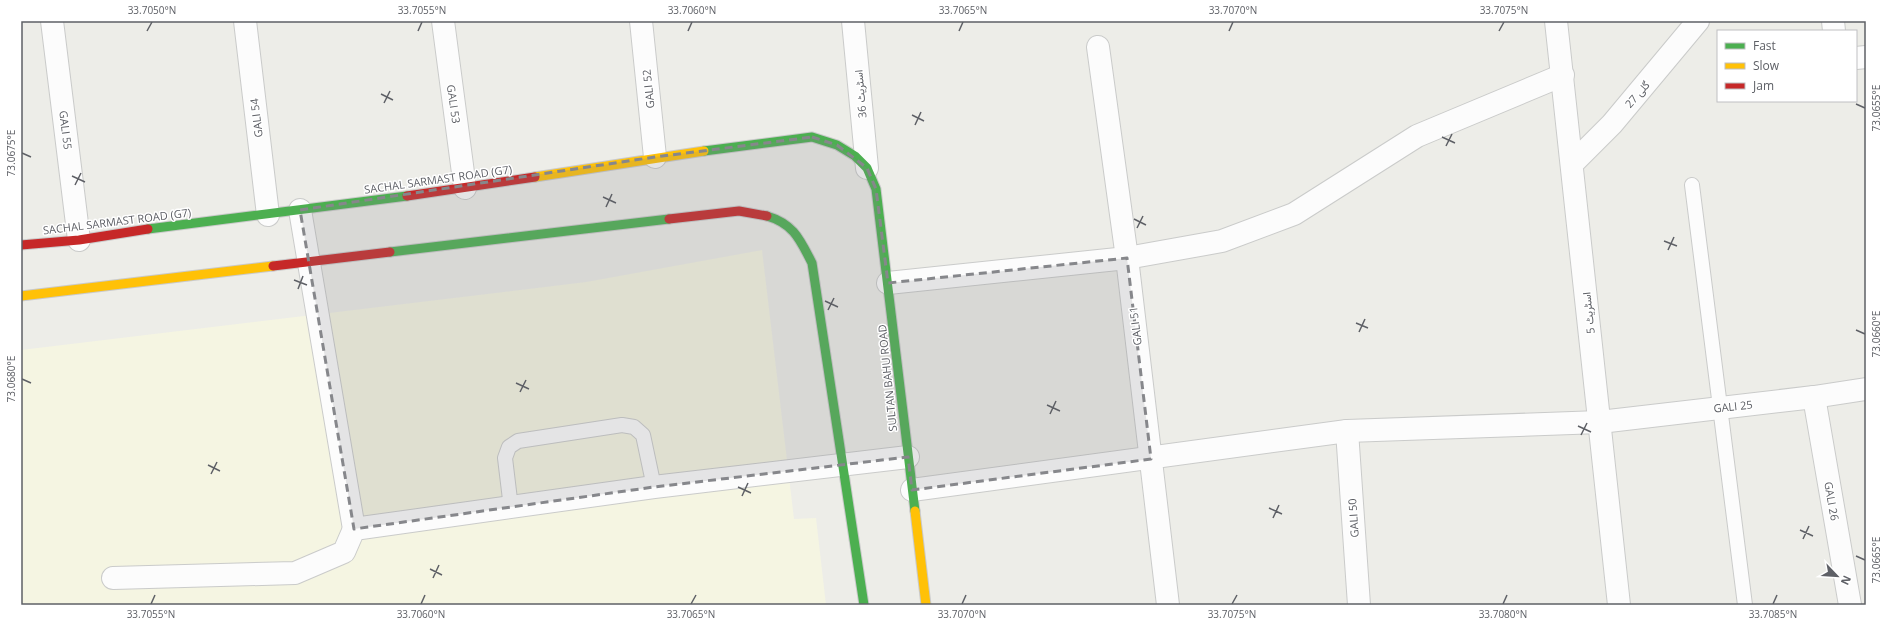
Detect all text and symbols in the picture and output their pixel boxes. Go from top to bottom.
text: 33.7050°N [128,3,176,17]
text: 33.7055°N [398,3,446,17]
text: 33.7060°N [668,3,716,17]
text: 33.7065°N [939,3,987,17]
text: 33.7070°N [1209,3,1257,17]
text: 33.7075°N [1480,3,1528,17]
legend [1717,30,1857,102]
text: Fast [1753,37,1776,54]
text: Slow [1753,57,1780,74]
street label: GALI 52 [638,69,658,109]
street label: اسٹریٹ 36 [850,69,870,119]
street label: گلی 27 [1621,77,1653,111]
text: Jam [1752,77,1774,94]
street label: GALI 53 [444,84,464,124]
text: 73.0655°E [1869,85,1883,131]
street label: GALI 54 [246,97,266,138]
street label: GALI 55 [56,110,76,150]
text: 73.0675°E [4,130,18,176]
street label: SACHAL SARMAST ROAD (G7) [363,161,513,197]
street label: SACHAL SARMAST ROAD (G7) [42,204,192,238]
street label: اسٹریٹ 5 [1578,291,1598,335]
street label: GALI 51 [1125,306,1145,346]
text: 73.0660°E [1869,311,1883,357]
street label: SULTAN BAHU ROAD [874,324,900,432]
text: 73.0680°E [4,356,18,402]
street label: GALI 25 [1713,396,1753,416]
street label: GALI 26 [1821,480,1843,522]
street label: GALI 50 [1344,498,1362,538]
text: 73.0665°E [1869,537,1883,583]
north arrow [1817,556,1857,596]
text: N [1838,573,1855,588]
text: 33.7055°N [127,607,175,621]
text: 33.7060°N [397,607,445,621]
text: 33.7065°N [667,607,715,621]
text: 33.7070°N [938,607,986,621]
text: 33.7075°N [1208,607,1256,621]
text: 33.7080°N [1479,607,1527,621]
text: 33.7085°N [1749,607,1797,621]

